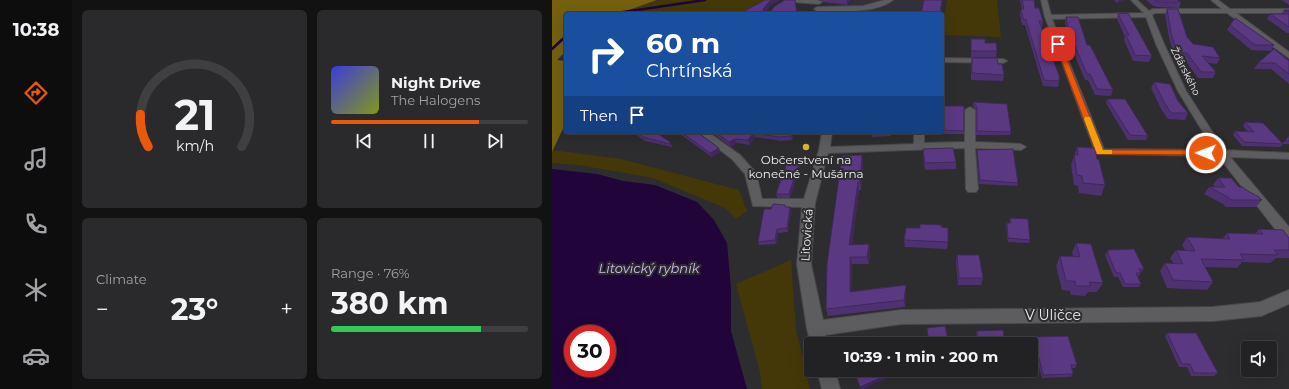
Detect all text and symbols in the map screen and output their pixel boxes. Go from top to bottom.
text: 10:38 [13,19,59,41]
text: 60 m [646,26,720,60]
pin [1041,27,1075,61]
icon: right [580,28,632,80]
icon: arrive [1047,33,1069,55]
street label: Žďárského [1168,45,1203,98]
text: Chrtínská [646,60,733,82]
text: Night Drive [391,73,481,92]
icon: directions [22,79,50,107]
text: 21 [174,90,215,140]
text: The Halogens [391,92,480,108]
icon: arrive [626,104,648,126]
text: Then [580,106,618,125]
icon: previous [353,130,375,152]
icon: pause [418,130,440,152]
icon: next [484,130,506,152]
position arrow [1185,132,1227,174]
text: km/h [175,137,214,155]
marker: Občerstvení na konečné - Mušárna [801,142,811,152]
icon: music [22,145,50,173]
place label: Občerstvení na konečné - Mušárna [748,152,864,181]
street label: Litovická [797,208,816,262]
icon: phone [22,210,50,238]
water label: Litovický rybník [599,260,701,276]
text: Range · 76% [331,265,409,281]
text: Climate [96,271,147,287]
icon: climate [22,276,50,304]
text: 380 km [331,285,448,322]
text: 23° [171,291,218,328]
text: − [96,296,109,323]
text: + [280,296,293,323]
street label: V Uličce [1025,306,1081,324]
speed limit sign: 30 [564,325,616,377]
map controls [1241,341,1277,377]
button: sound [1241,341,1277,377]
icon: car [22,342,50,370]
text: 10:39 · 1 min · 200 m [844,347,998,366]

